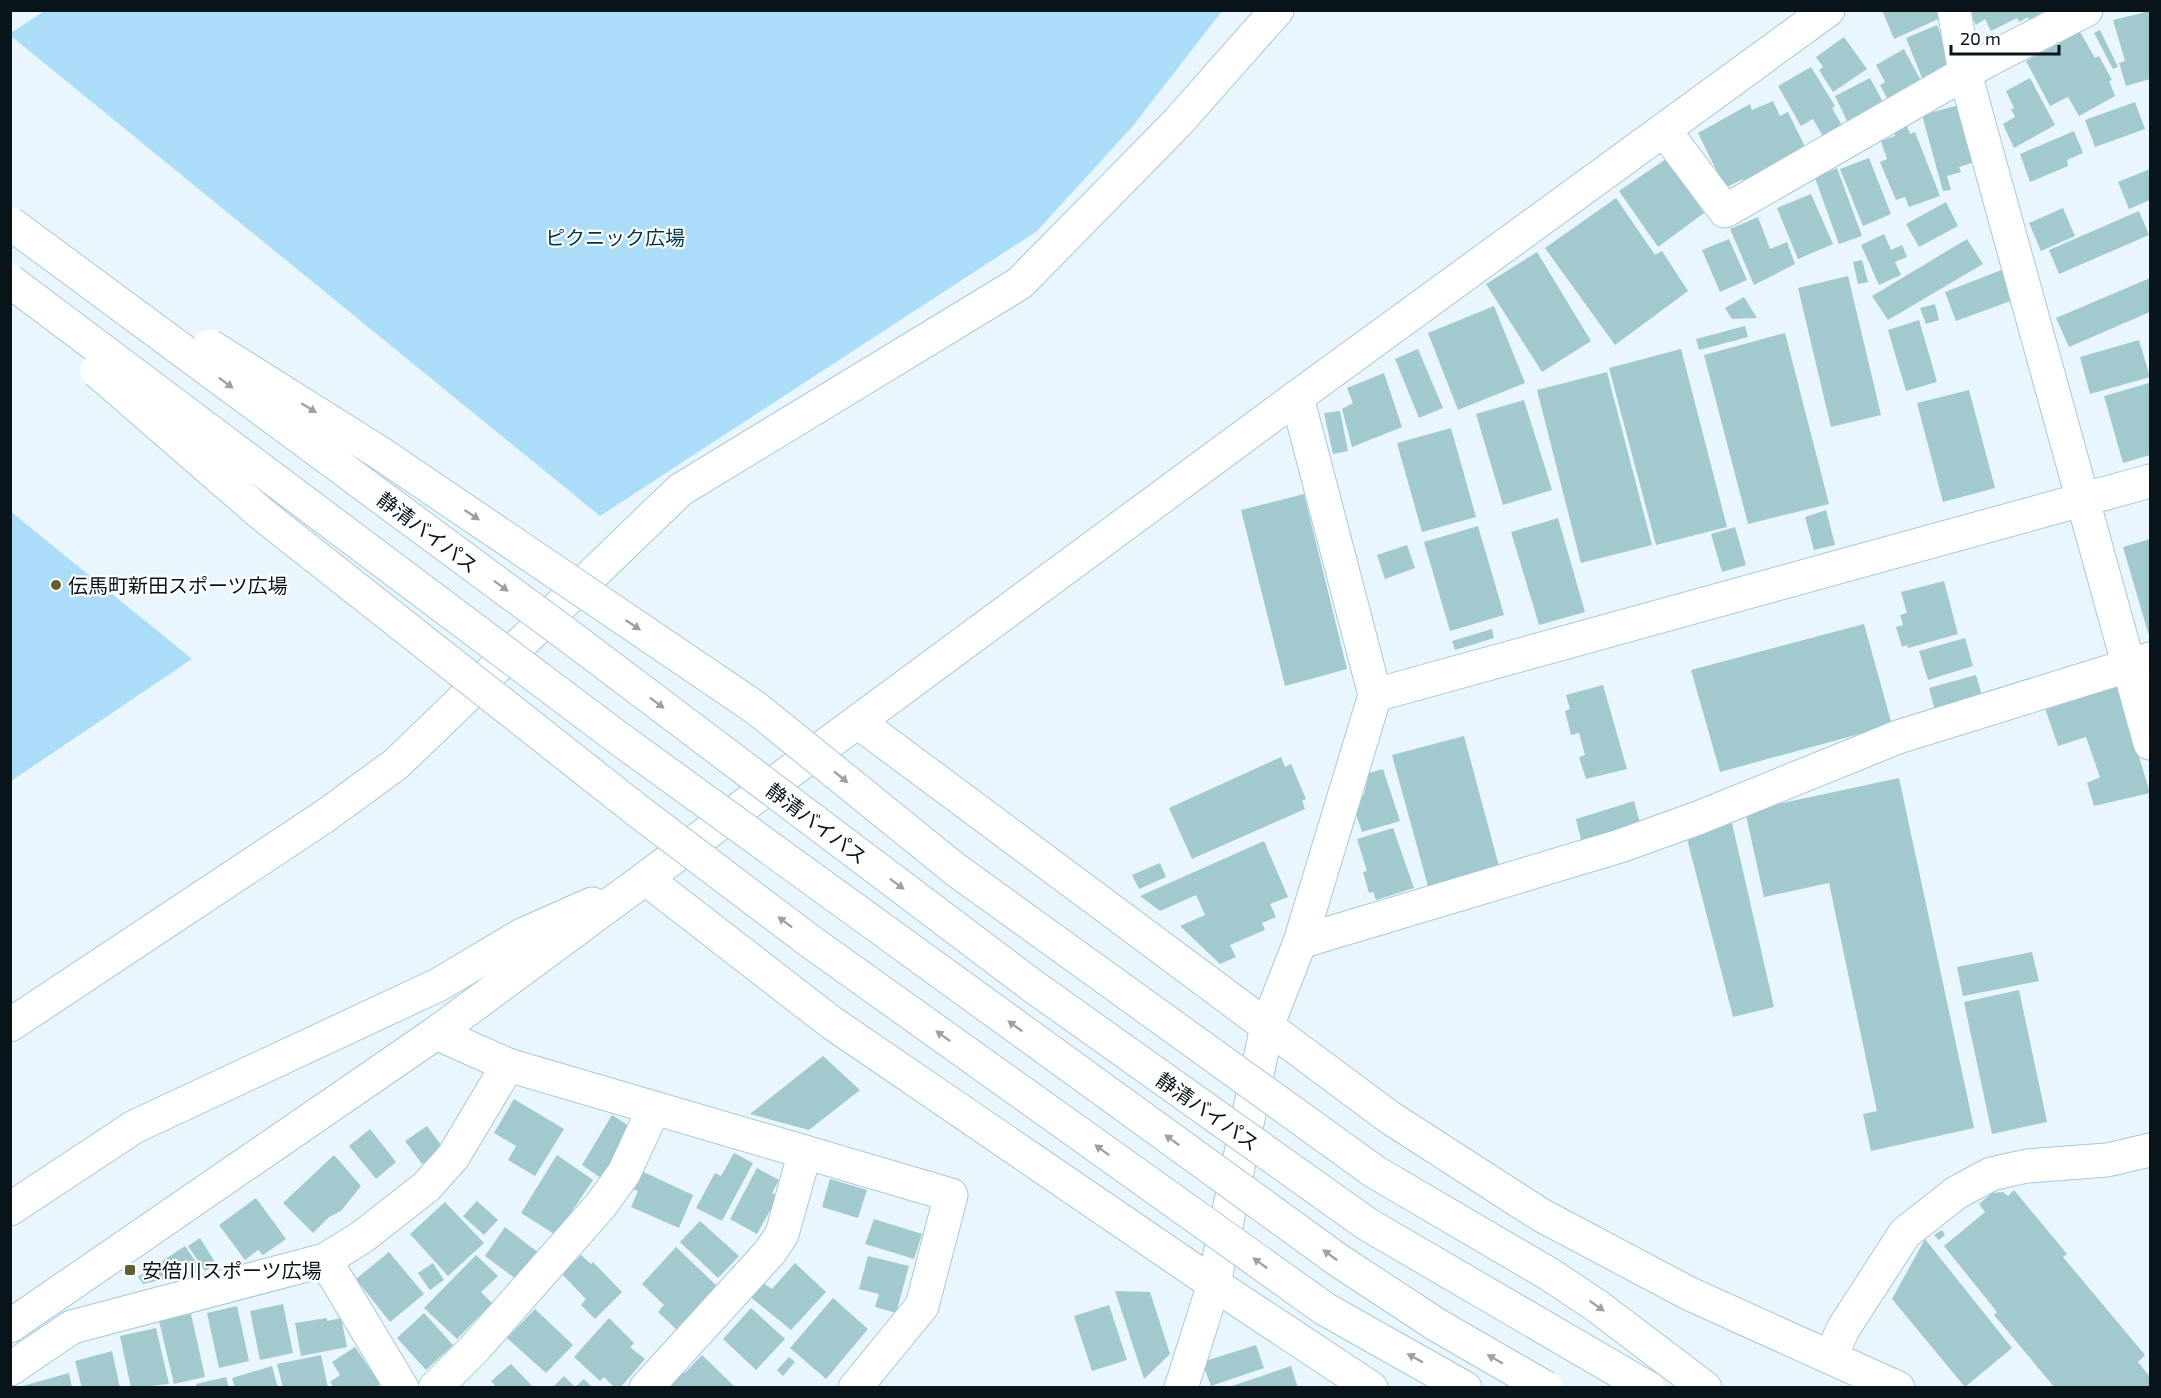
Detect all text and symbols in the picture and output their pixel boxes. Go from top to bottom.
scale bar [1951,18,2059,56]
text: 20 m [1960,27,2001,49]
park label: ピクニック広場 [545,225,685,249]
one-way arrow [219,376,234,388]
one-way arrow [301,402,317,413]
street label: 静清バイパス [373,486,483,578]
one-way arrow [464,509,480,520]
place label: 伝馬町新田スポーツ広場 [68,573,288,597]
marker: 伝馬町新田スポーツ広場 [49,578,63,592]
one-way arrow [493,580,509,592]
one-way arrow [625,619,641,630]
one-way arrow [650,696,665,708]
one-way arrow [833,771,849,784]
street label: 静清バイパス [762,777,872,869]
one-way arrow [889,877,904,889]
one-way arrow [777,917,792,929]
one-way arrow [1007,1020,1022,1032]
one-way arrow [935,1031,951,1042]
street label: 静清バイパス [1152,1067,1264,1155]
one-way arrow [1165,1134,1181,1146]
one-way arrow [1094,1144,1109,1156]
one-way arrow [1323,1249,1338,1261]
one-way arrow [1253,1257,1269,1269]
place label: 安倍川スポーツ広場 [142,1258,322,1282]
marker: 安倍川スポーツ広場 [123,1263,137,1277]
one-way arrow [1589,1300,1605,1312]
one-way arrow [1487,1353,1503,1364]
one-way arrow [1406,1354,1423,1364]

